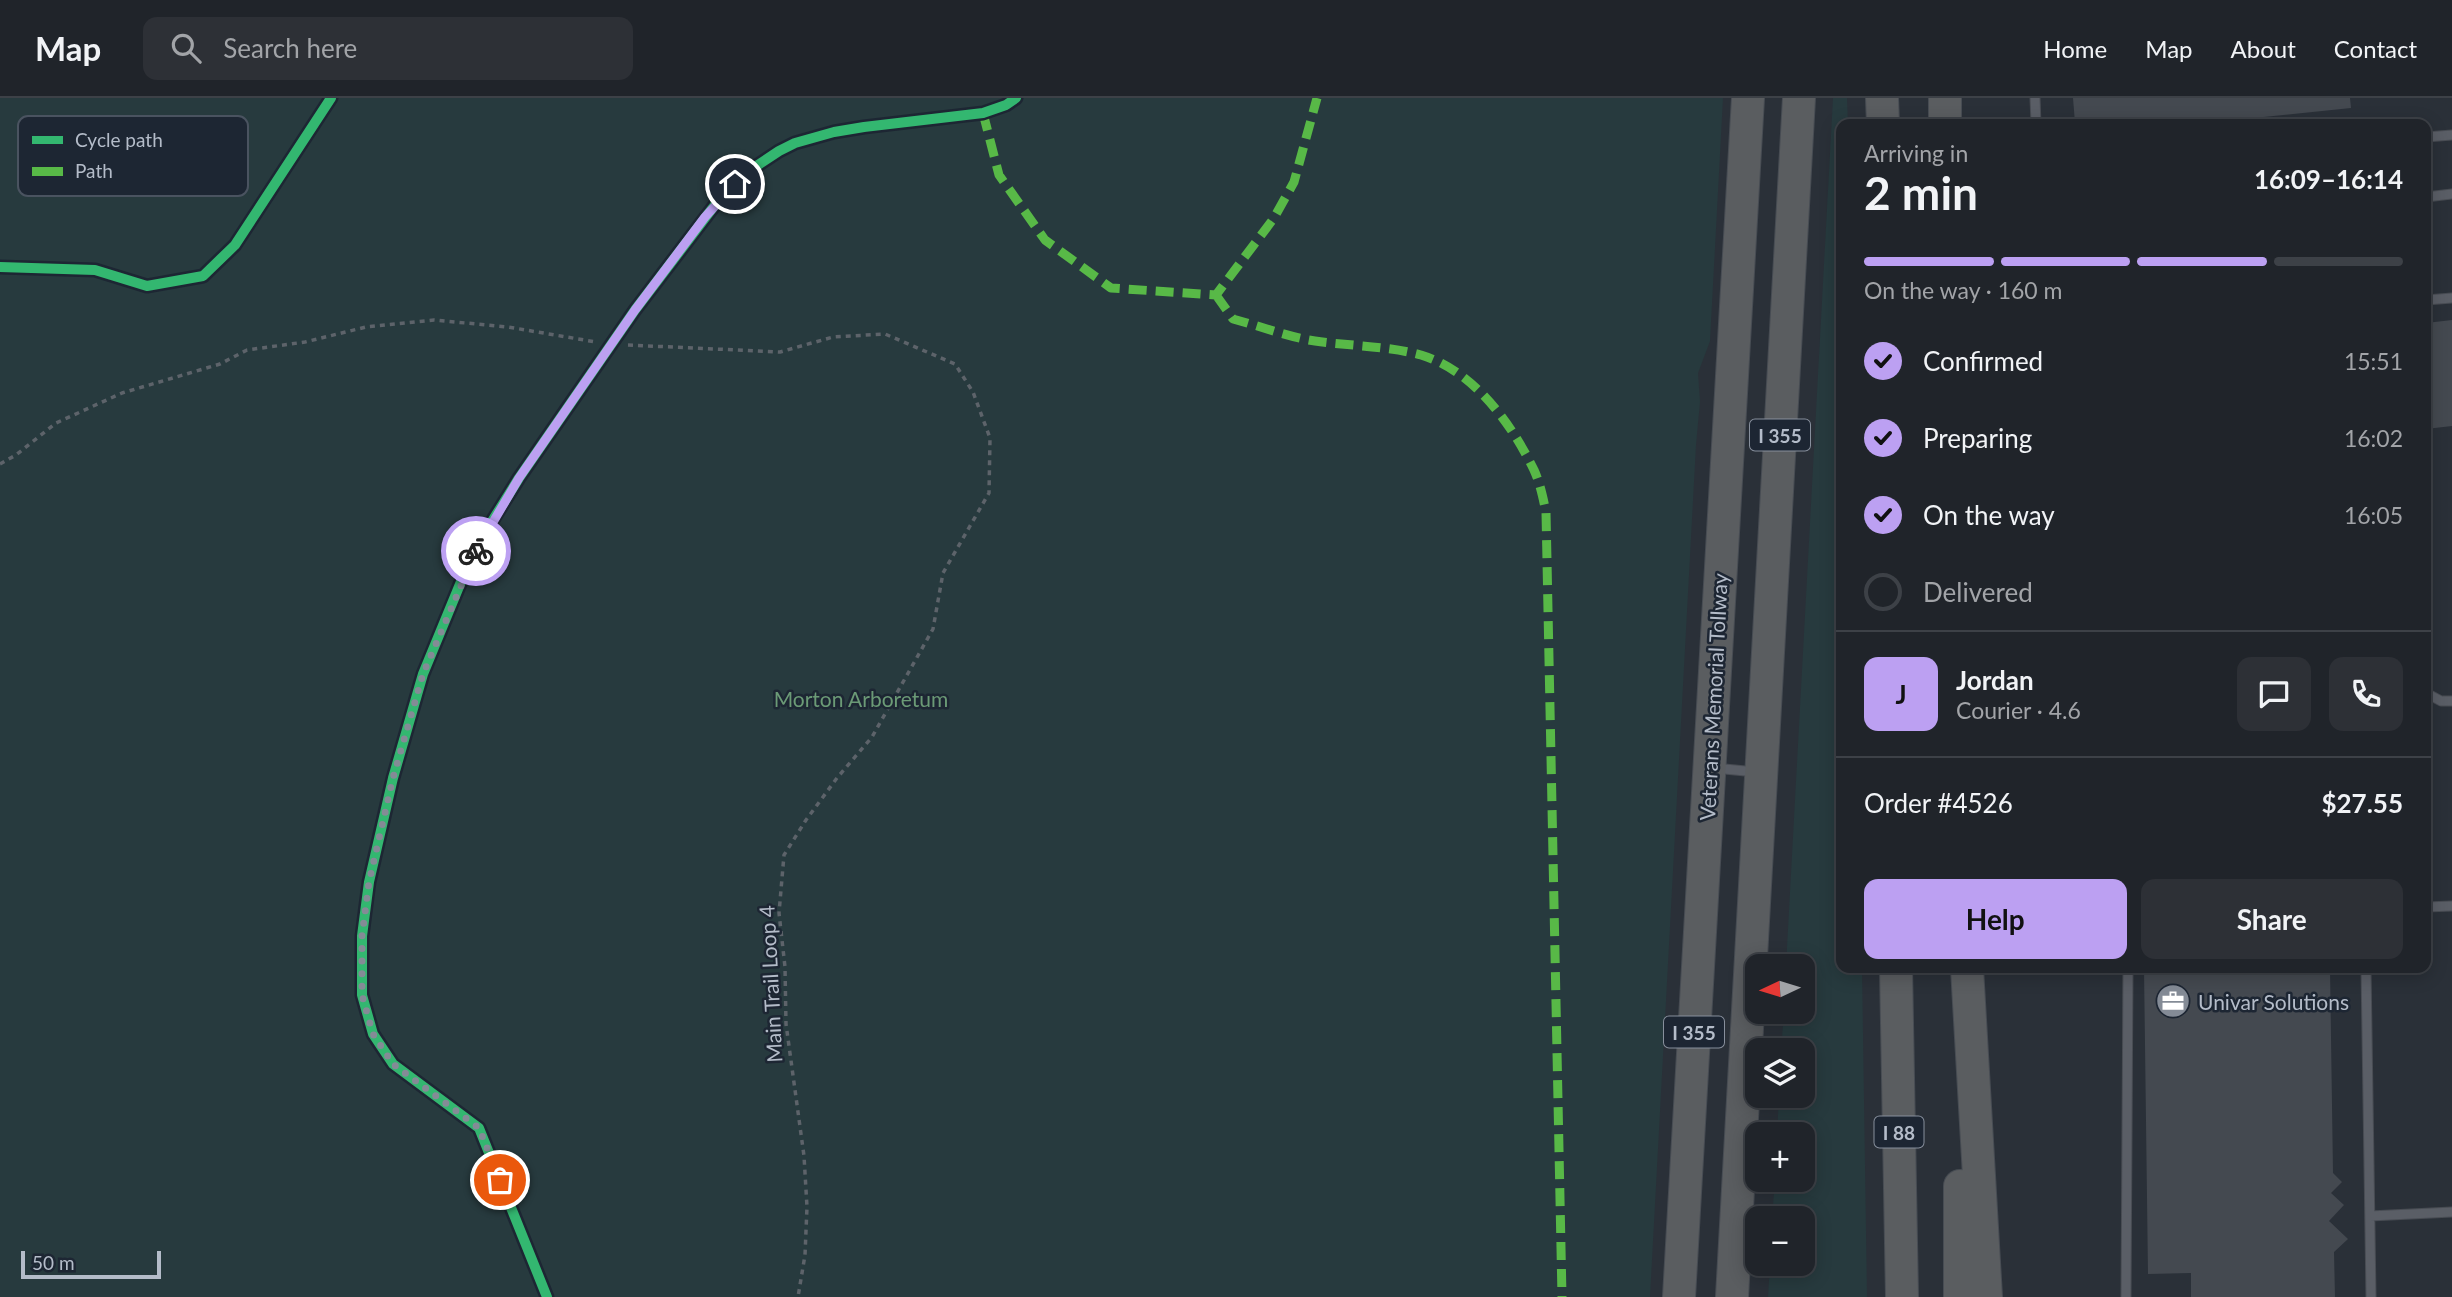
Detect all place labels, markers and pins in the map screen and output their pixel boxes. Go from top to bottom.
pin [705,154,765,214]
office icon: Univar Solutions [2154,982,2192,1020]
place label: Univar Solutions [2198,989,2349,1014]
pin [470,1150,530,1210]

